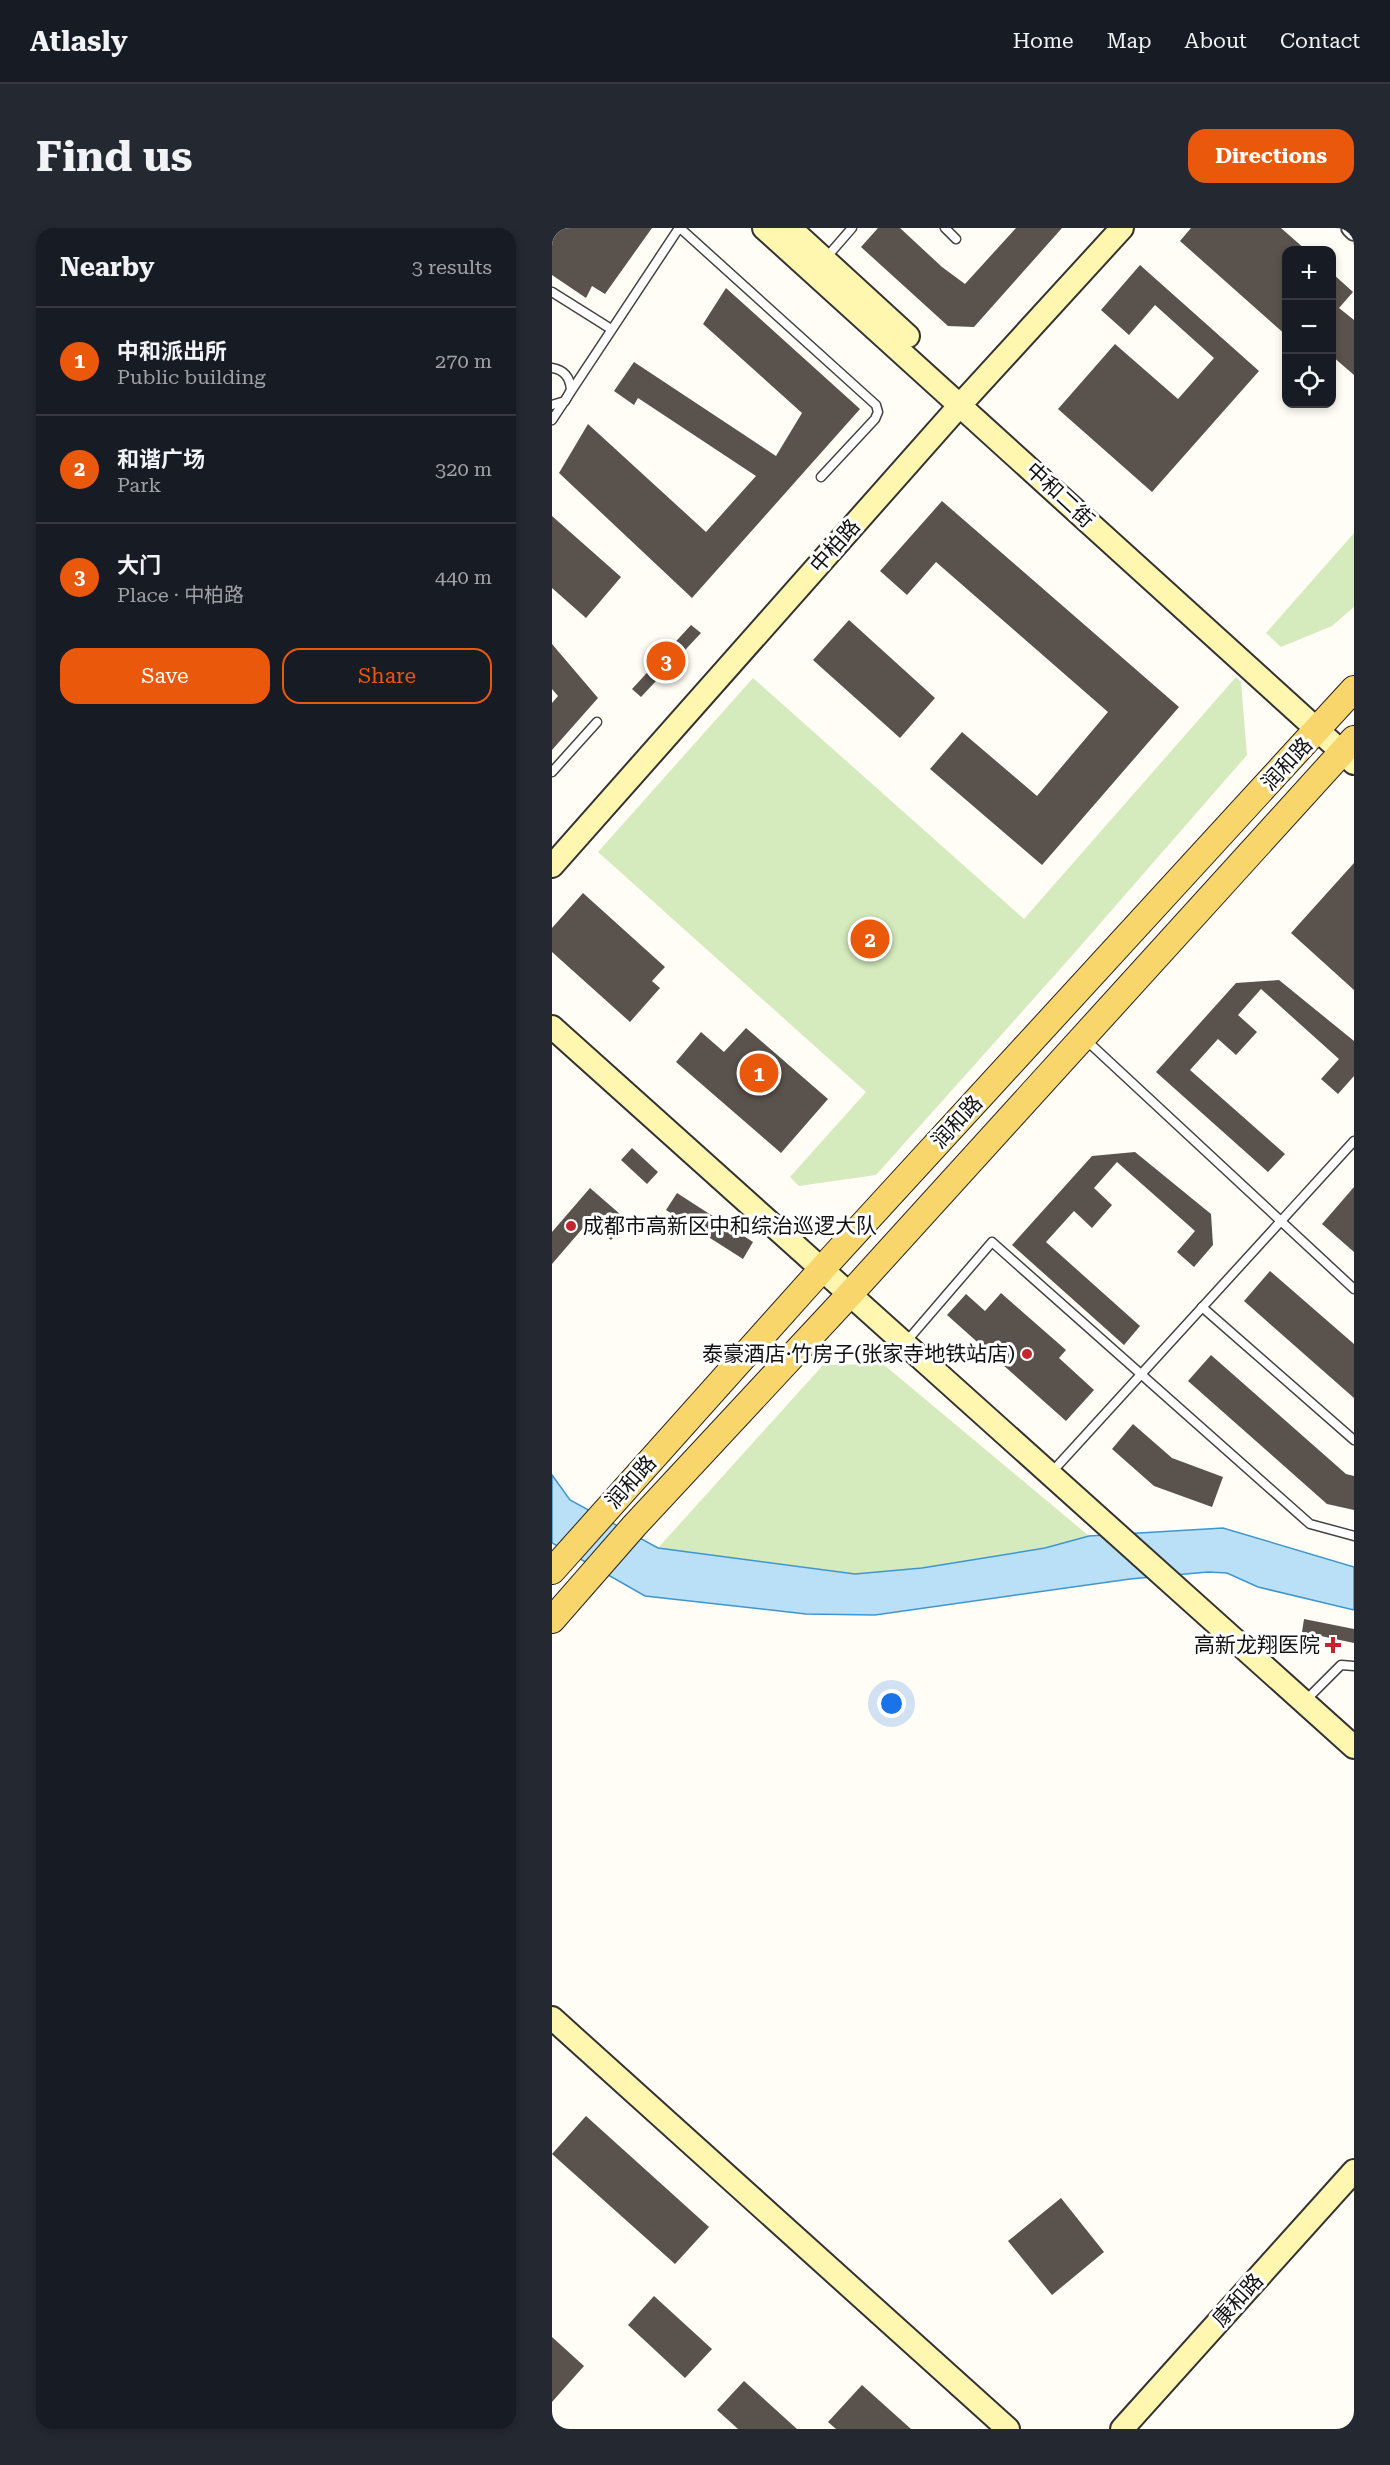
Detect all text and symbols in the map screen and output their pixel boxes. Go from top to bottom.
text: Atlasly [30,25,128,58]
text: Home [1013,29,1074,53]
text: Map [1107,29,1152,53]
text: About [1185,29,1247,53]
text: Contact [1280,29,1360,53]
button: Directions [1188,129,1354,183]
text: Find us [36,132,193,181]
map controls [1282,246,1336,408]
button: + [1282,246,1336,300]
text: Nearby [60,252,154,282]
text: 3 results [412,255,492,279]
button: − [1282,300,1336,354]
text: 中和派出所 [117,339,227,364]
text: 1 [74,349,85,373]
text: 270 m [435,349,492,373]
button: locate [1282,354,1336,408]
text: Public building [117,365,266,389]
text: 和谐广场 [117,447,205,472]
text: 2 [74,457,85,481]
text: 320 m [435,457,492,481]
street label: 中和二街 [1021,458,1099,532]
text: Park [117,473,161,497]
street label: 中柏路 [805,514,865,578]
text: 大门 [117,553,161,578]
text: 3 [74,565,85,589]
text: 440 m [435,565,492,589]
text: Place · 中柏路 [117,583,244,607]
pin: 3 [646,638,686,684]
button: Save [60,648,270,704]
button: Share [282,648,492,704]
street label: 润和路 [1257,733,1317,795]
pin: 2 [850,916,890,962]
pin: 1 [740,1050,778,1096]
street label: 润和路 [927,1091,987,1153]
place label: 成都市高新区中和综治巡逻大队 [583,1214,877,1238]
marker: 成都市高新区中和综治巡逻大队 [564,1219,578,1233]
place label: 泰豪酒店·竹房子(张家寺地铁站店) [702,1342,1015,1366]
marker: 泰豪酒店·竹房子(张家寺地铁站店) [1020,1347,1034,1361]
street label: 润和路 [601,1451,661,1513]
place label: 高新龙翔医院 [1194,1633,1320,1657]
marker: 高新龙翔医院 [1324,1636,1342,1654]
your location [877,1689,906,1718]
street label: 康和路 [1208,2269,1268,2331]

